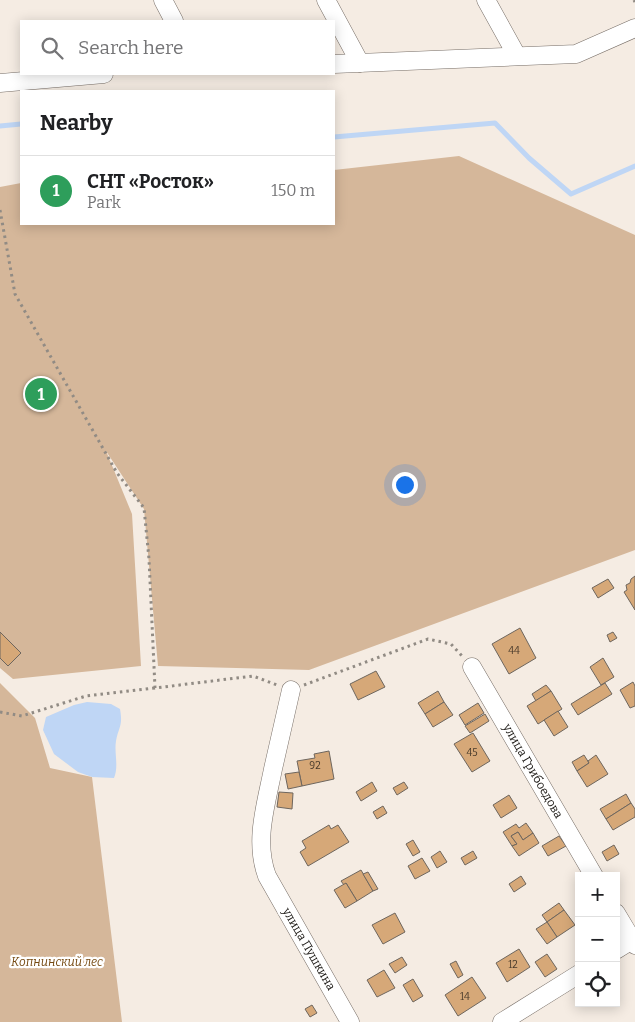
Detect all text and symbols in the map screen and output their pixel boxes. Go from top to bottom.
search box [20,20,335,75]
icon: search [38,34,66,62]
text: Search here [78,36,183,59]
text: Nearby [40,110,113,136]
text: СНТ «Росток» [87,170,214,193]
text: 1 [53,181,59,200]
text: 150 m [271,181,315,200]
text: Park [87,193,121,212]
pin: 1 [25,375,57,413]
your location [392,472,418,498]
house number: 44 [508,645,520,657]
street label: улица Грибоедова [500,720,566,821]
house number: 45 [466,747,478,759]
house number: 92 [309,760,321,772]
map controls [575,872,620,1007]
button: + [575,872,620,917]
street label: улица Пушкина [279,904,339,993]
button: − [575,917,620,962]
park label: Копнинский лес [11,955,103,969]
house number: 12 [508,959,518,971]
button: locate [575,962,620,1007]
house number: 14 [460,991,470,1003]

